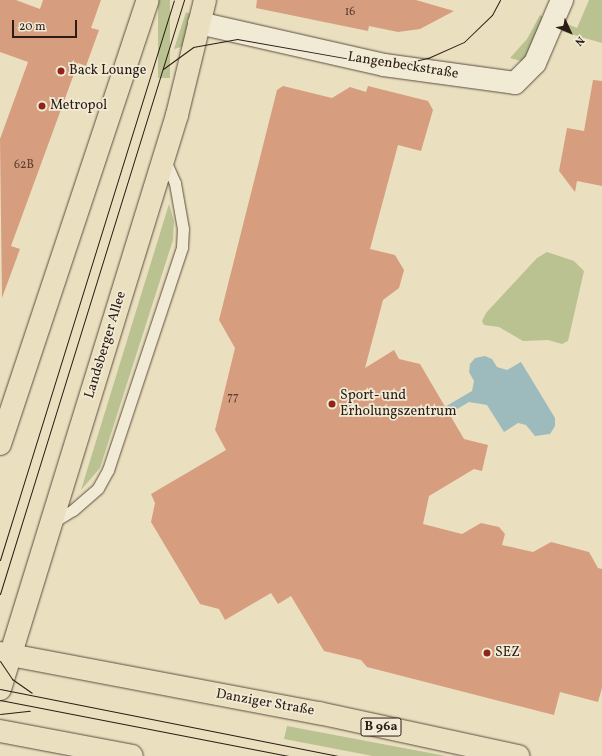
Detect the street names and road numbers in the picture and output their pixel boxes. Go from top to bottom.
street label: Langenbeckstraße [346,49,460,83]
street label: Landsberger Allee [82,289,130,401]
street label: Danziger Straße [214,686,316,720]
road number: B 96a [360,716,402,738]

